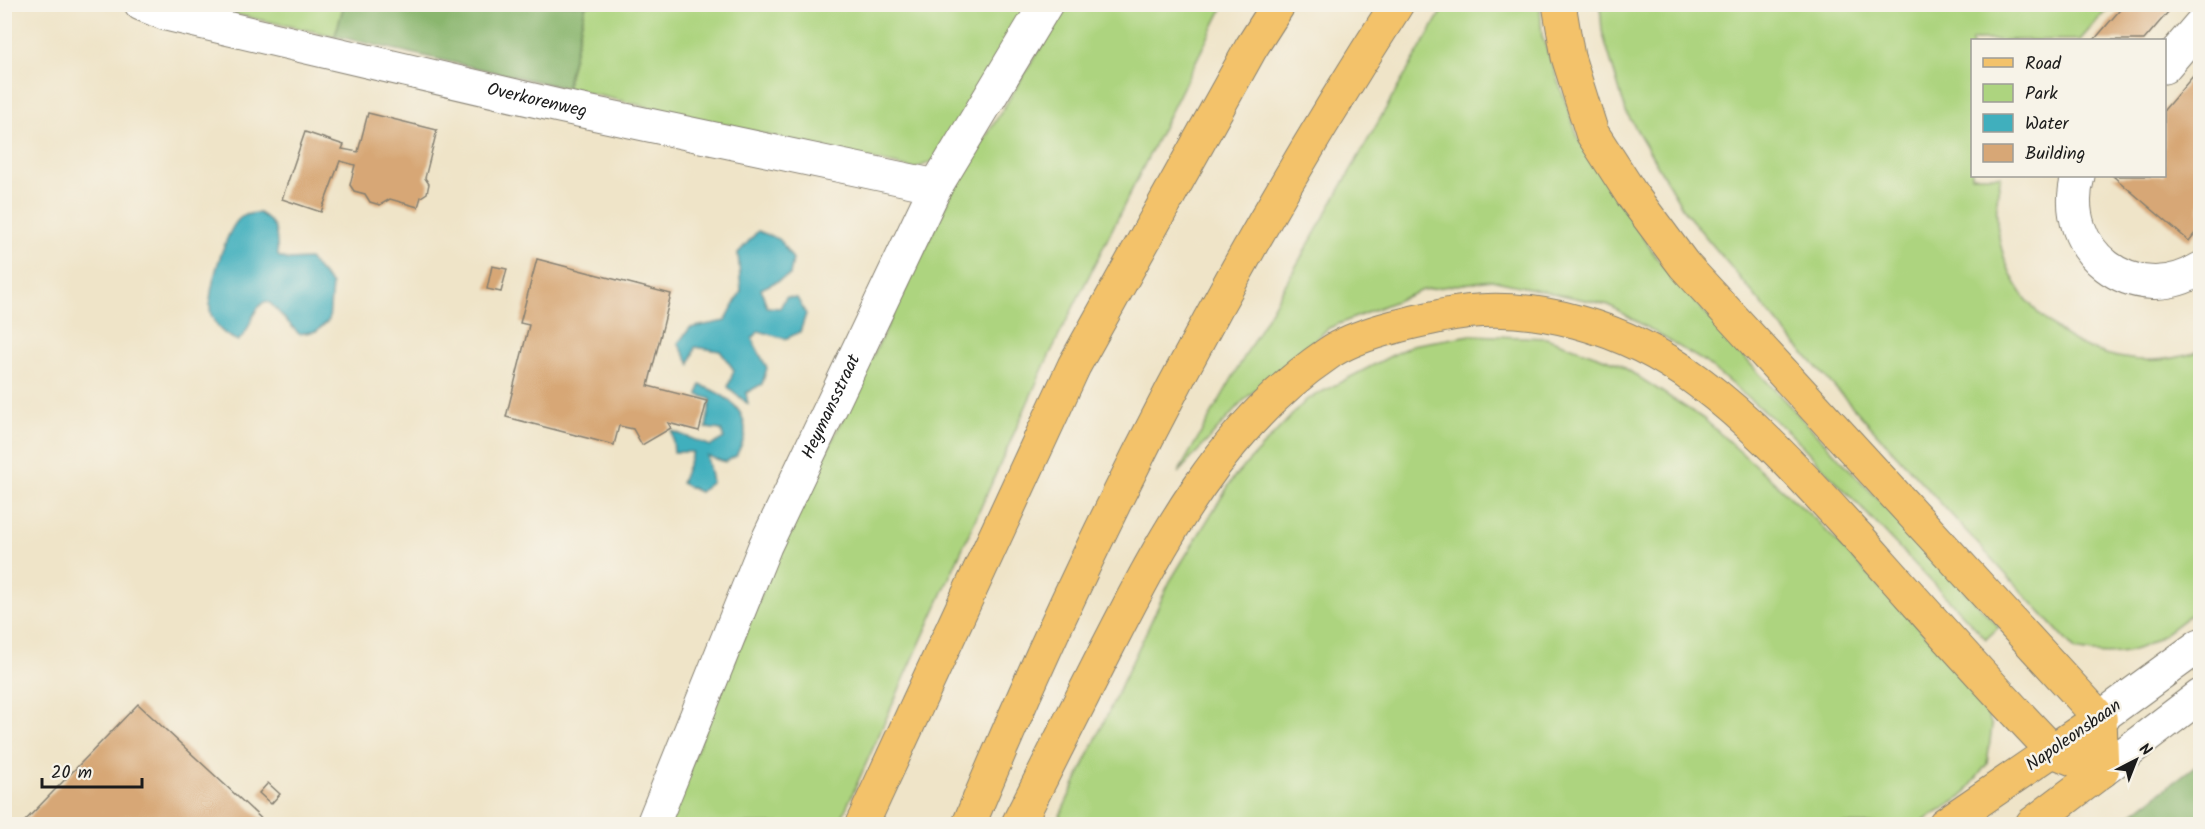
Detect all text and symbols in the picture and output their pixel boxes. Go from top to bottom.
legend [1971,39,2166,177]
text: Road [2025,50,2062,79]
street label: Overkorenweg [484,75,590,126]
text: Park [2025,80,2058,109]
text: Water [2025,110,2070,139]
text: Building [2025,140,2085,169]
street label: Heymansstraat [794,348,869,464]
street label: Napoleonsbaan [2020,692,2128,780]
north arrow [2106,730,2166,790]
text: N [2133,737,2157,763]
scale bar [42,751,142,789]
text: 20 m [51,759,92,788]

